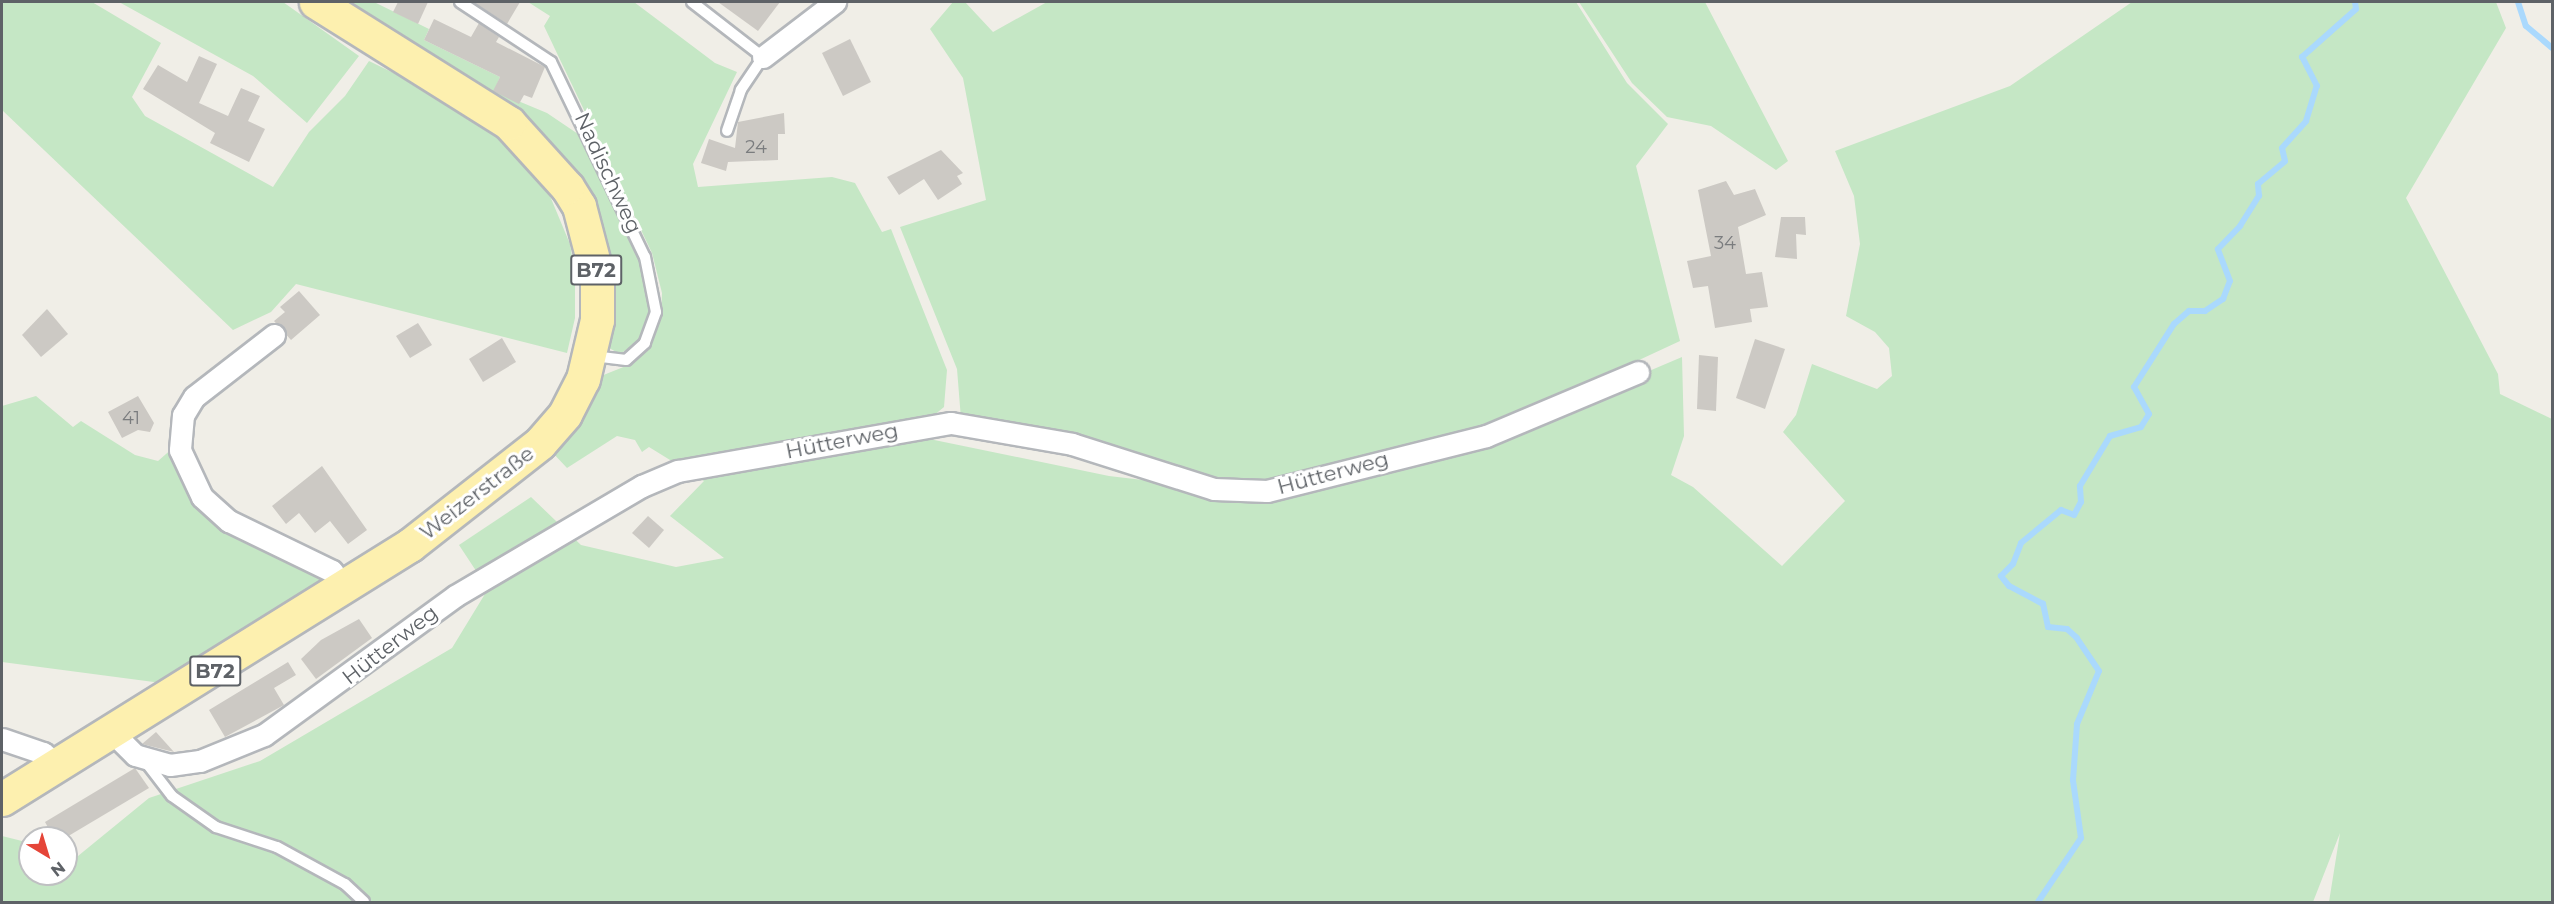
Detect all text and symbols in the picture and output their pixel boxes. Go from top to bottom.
street label: Nadischweg [569,109,647,237]
house number: 24 [745,136,767,158]
house number: 34 [1714,232,1736,254]
road number: B72 [569,253,623,287]
house number: 41 [122,407,140,429]
street label: Hütterweg [784,418,900,464]
street label: Weizerstraße [415,441,539,545]
street label: Hütterweg [1275,446,1391,500]
street label: Hütterweg [337,600,443,690]
road number: B72 [188,654,242,688]
north arrow [18,826,78,886]
text: N [47,858,69,880]

